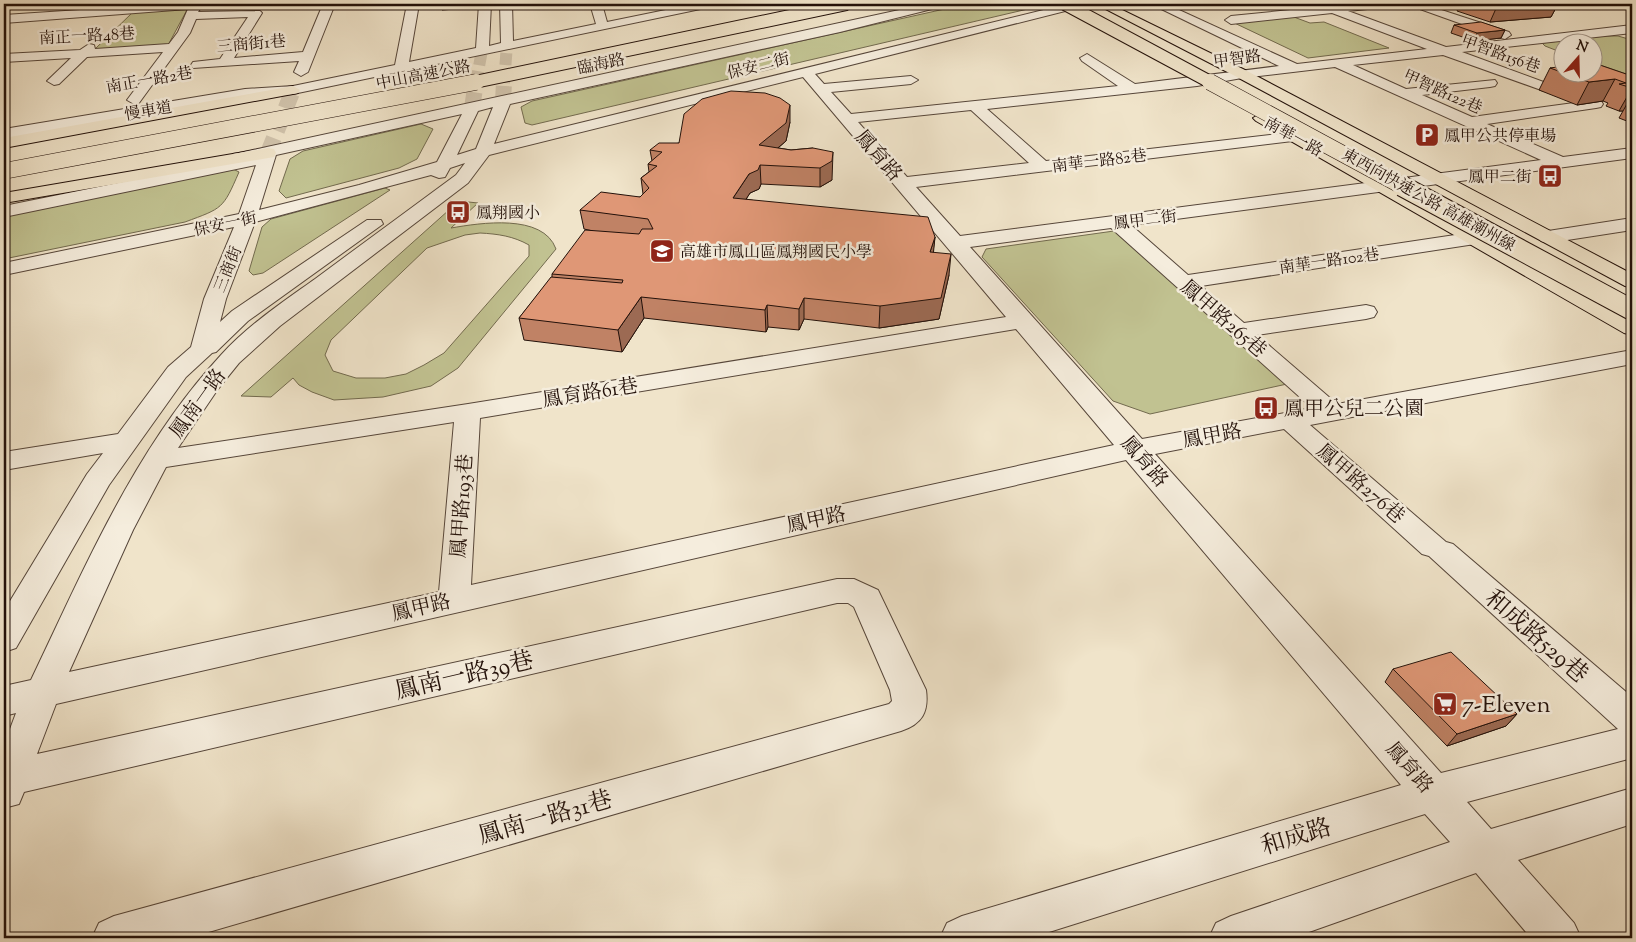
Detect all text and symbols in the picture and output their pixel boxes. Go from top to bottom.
street label: 南正一路48巷 [39,23,136,51]
street label: 甲智路156巷 [1457,30,1543,80]
street label: 三商街1巷 [216,31,287,60]
north arrow [1554,32,1604,82]
text: N [1573,36,1590,59]
street label: 甲智路 [1212,46,1263,75]
street label: 臨海路 [576,49,627,82]
street label: 保安二街 [725,49,792,86]
street label: 中山高速公路 [374,56,473,97]
street label: 南正一路2巷 [104,63,195,100]
street label: 甲智路122巷 [1399,66,1485,121]
street label: 慢車道 [123,97,174,128]
street label: 南華一路 [1259,113,1326,164]
parking icon: 鳳甲公共停車場 [1414,122,1440,148]
street label: 鳳育路 [846,124,908,189]
place label: 鳳甲公共停車場 [1444,126,1556,149]
street label: 東西向快速公路 高雄潮州線 [1337,144,1519,259]
street label: 南華一路82巷 [1051,145,1148,180]
bus stop icon: 鳳甲二街 [1537,163,1563,189]
place label: 鳳甲二街 [1468,167,1532,190]
bus stop icon: 鳳翔國小 [445,199,471,225]
place label: 鳳翔國小 [476,203,540,226]
street label: 鳳甲二街 [1112,206,1178,237]
street label: 保安一街 [192,208,259,243]
school or university icon: 高雄市鳳山區鳳翔國民小學 [649,238,675,264]
place label: 高雄市鳳山區鳳翔國民小學 [680,242,872,265]
street label: 三商街 [210,243,249,297]
street label: 南華一路102巷 [1278,244,1381,281]
street label: 鳳甲路265巷 [1173,274,1272,366]
street label: 鳳南一路 [164,364,234,445]
street label: 鳳育路61巷 [540,373,640,416]
bus stop icon: 鳳甲公兒二公園 [1253,395,1279,421]
place label: 鳳甲公兒二公園 [1284,396,1424,425]
street label: 鳳甲路 [1180,418,1244,457]
street label: 鳳育路 [1112,430,1174,495]
street label: 鳳甲路276巷 [1309,438,1410,532]
street label: 鳳甲路193巷 [445,453,482,559]
street label: 鳳甲路 [784,501,849,542]
street label: 和成路529巷 [1477,583,1595,692]
street label: 鳳甲路 [389,589,454,630]
street label: 鳳南一路39巷 [392,645,537,709]
place label: 7-Eleven [1462,689,1551,723]
supermarket icon: 7-Eleven [1432,691,1458,717]
street label: 鳳育路 [1377,736,1439,801]
street label: 鳳南一路31巷 [475,784,616,854]
street label: 和成路 [1257,811,1336,865]

